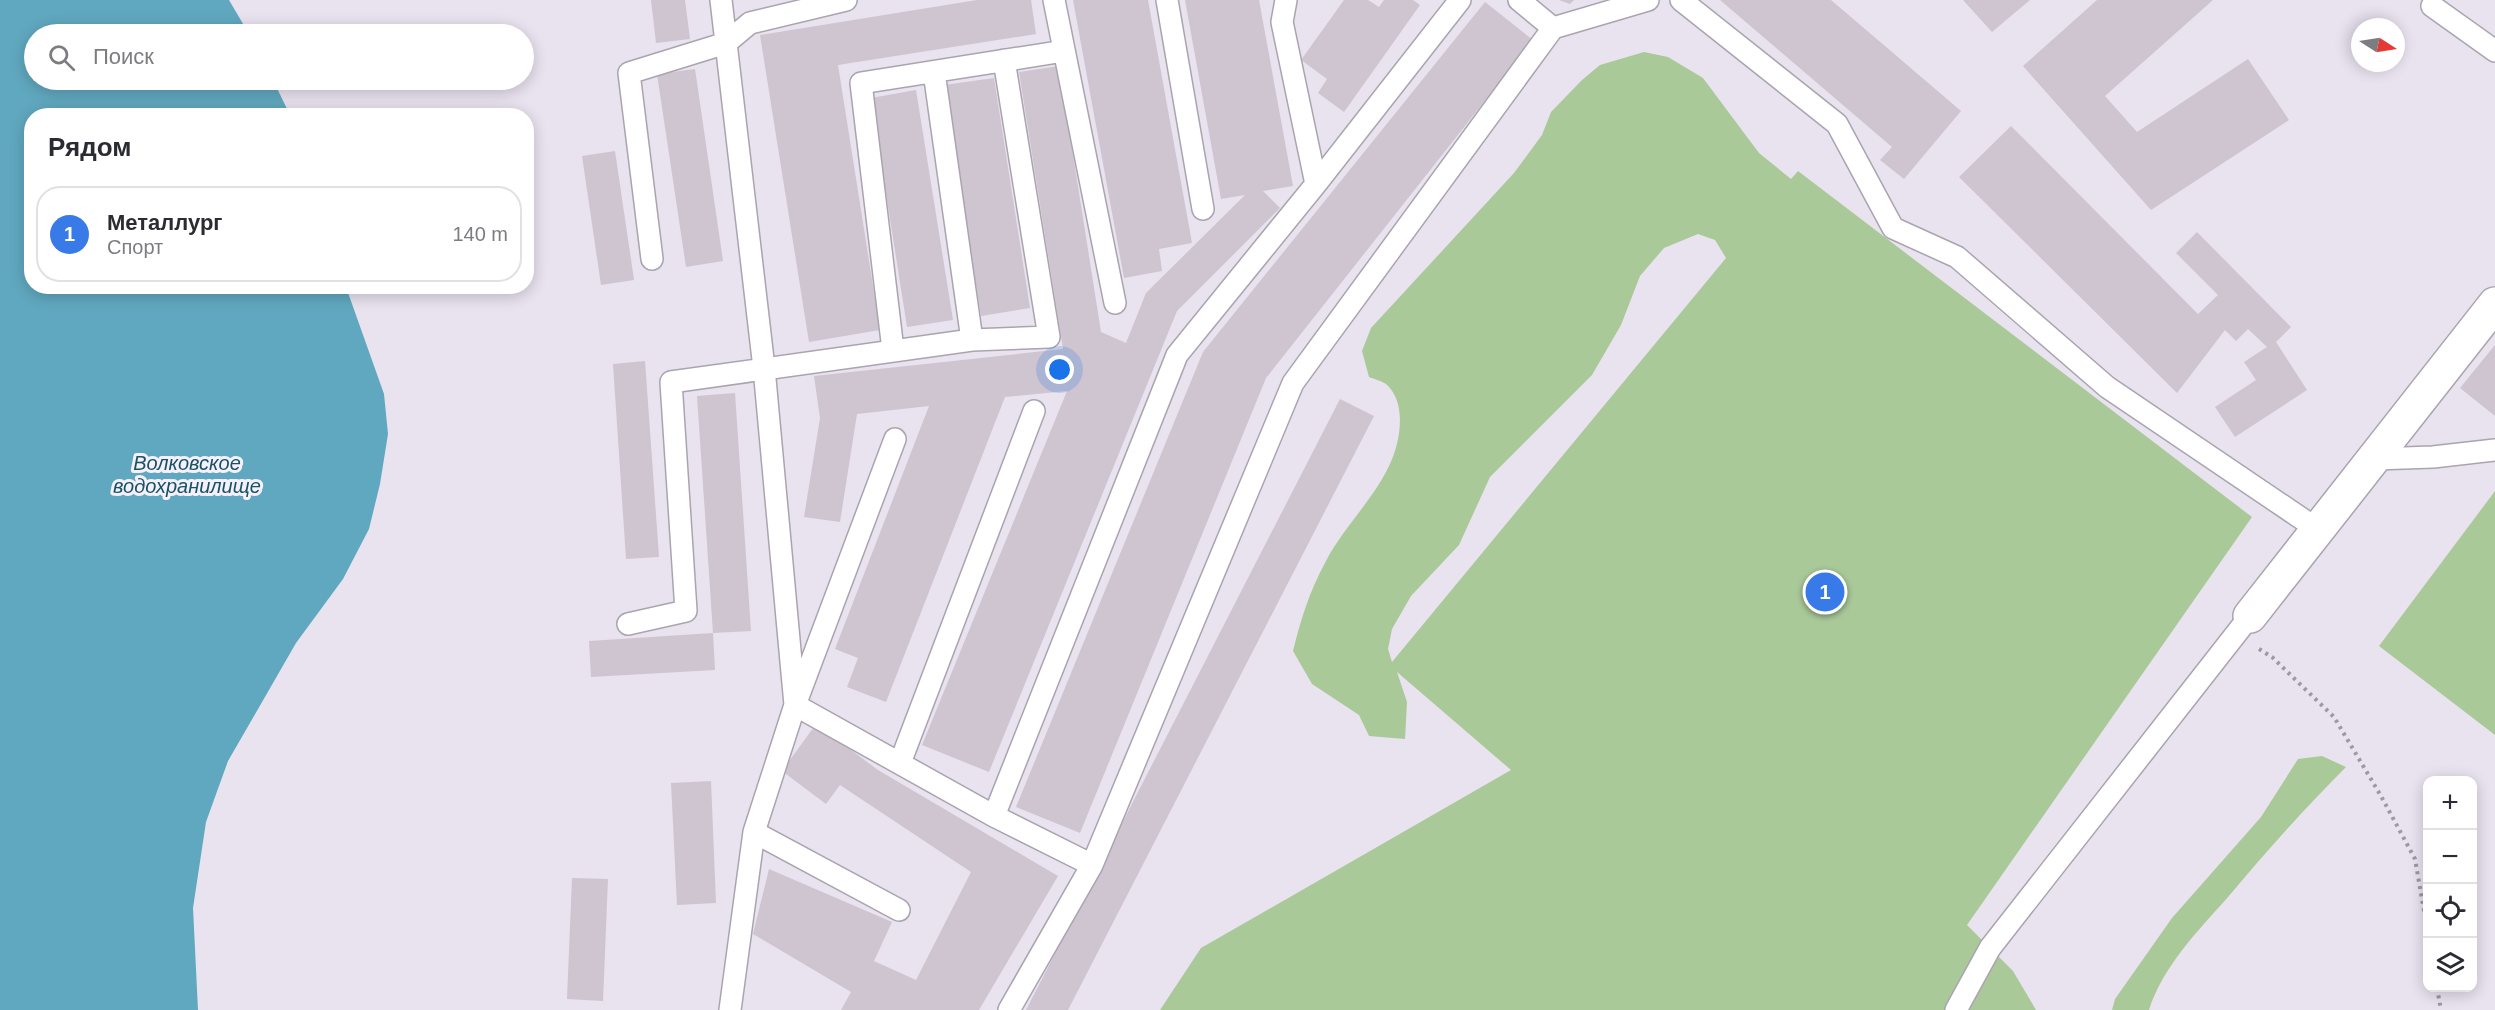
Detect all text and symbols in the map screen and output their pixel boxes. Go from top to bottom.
north arrow [2351,18,2405,72]
search box [24,24,534,90]
icon: search [45,41,78,74]
text: Поиск [93,44,154,69]
text: Рядом [48,132,131,162]
text: Металлург [107,210,223,235]
text: 1 [64,223,75,245]
text: 140 m [452,223,508,245]
text: Спорт [107,236,163,258]
your location [1045,355,1074,384]
water label: Волковское водохранилище [113,452,261,497]
pin: 1 [1806,570,1844,614]
map controls [2423,776,2477,992]
button: + [2423,776,2477,830]
button: − [2423,830,2477,884]
button: locate [2423,884,2477,938]
button: layers [2423,938,2477,992]

